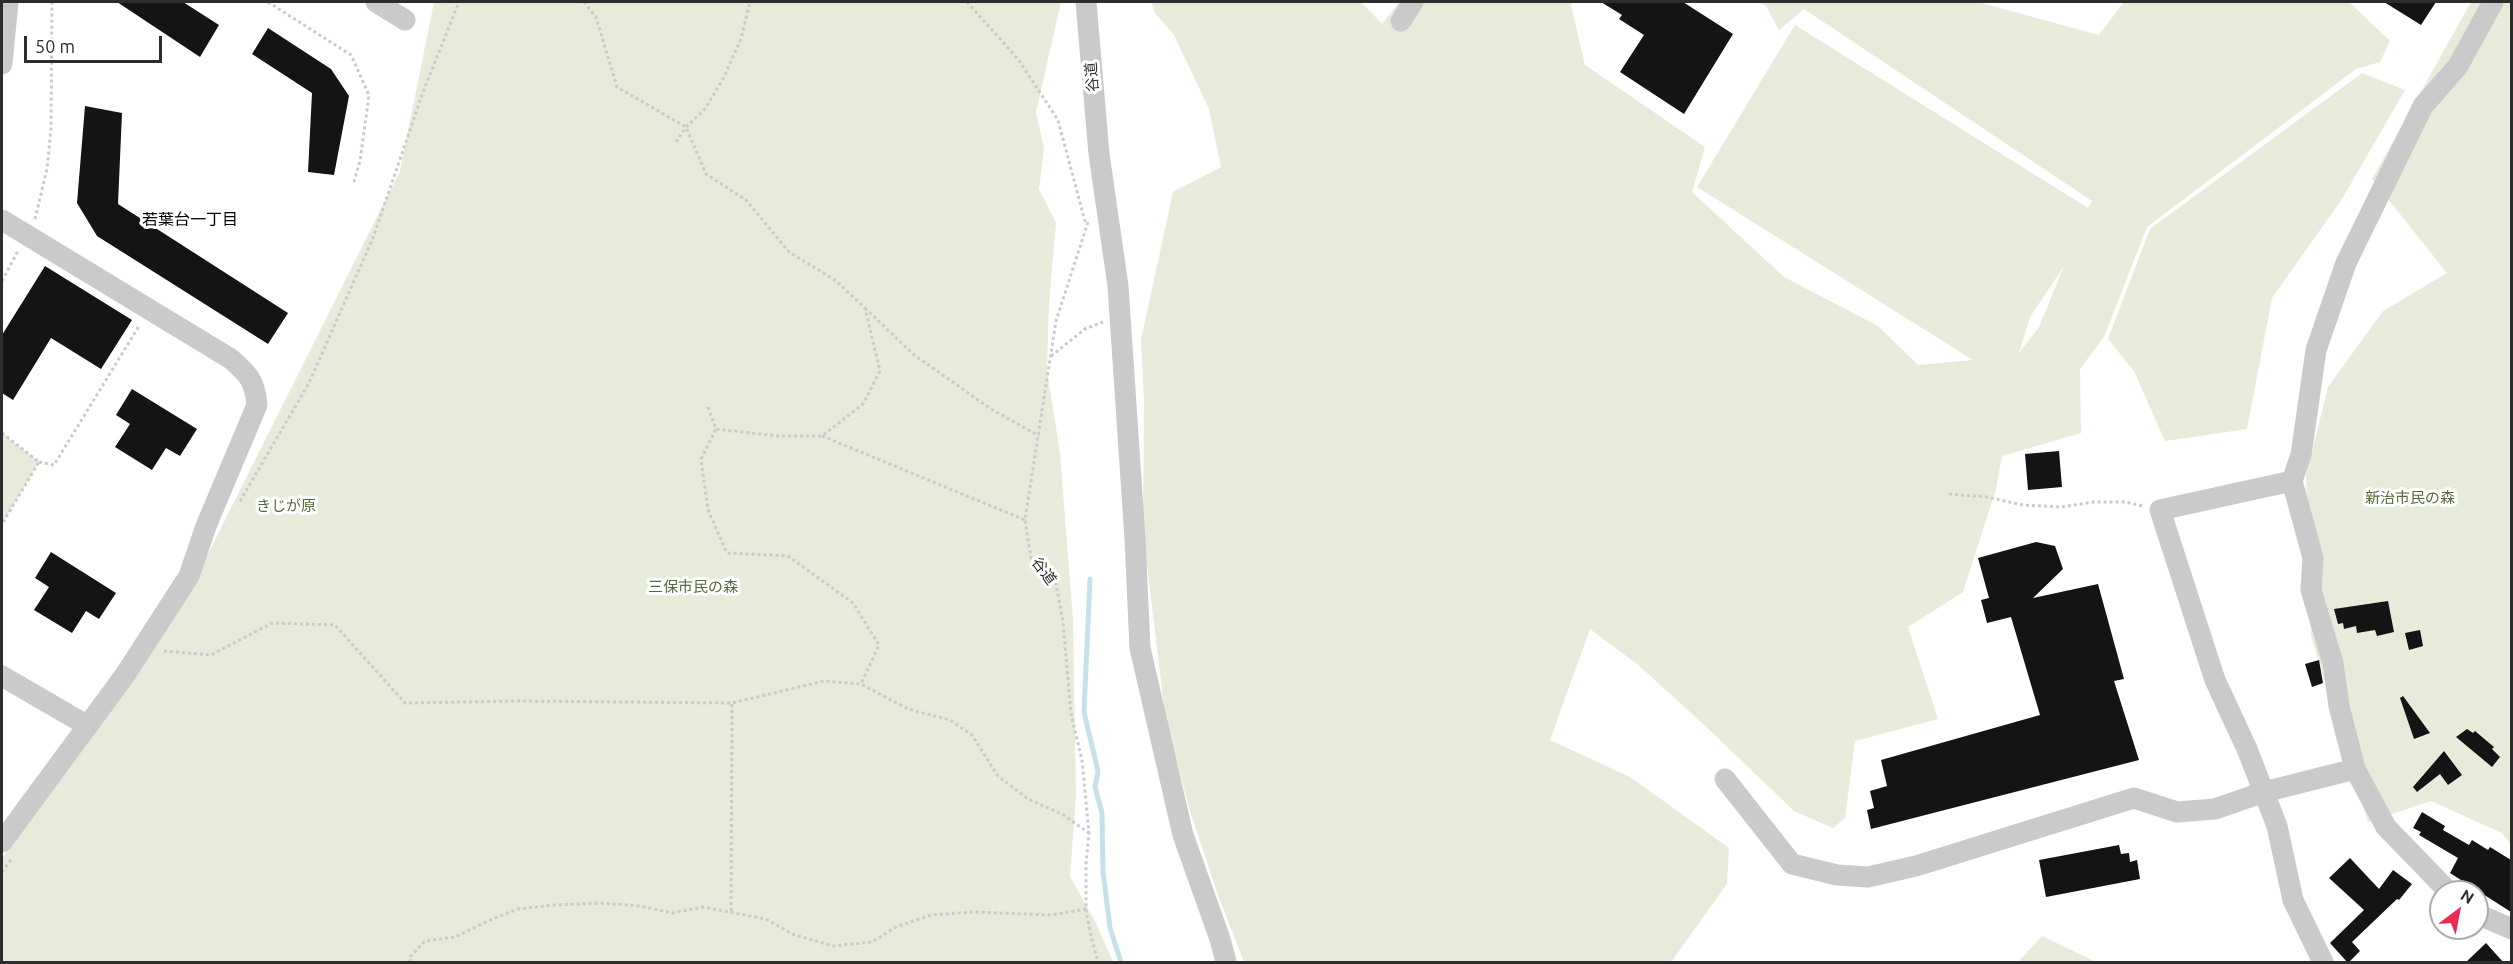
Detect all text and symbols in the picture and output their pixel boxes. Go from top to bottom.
scale bar [27,24,165,62]
text: 50 m [35,36,75,56]
street label: 谷道 [1082,61,1102,93]
district label: 若葉台一丁目 [142,210,238,230]
park label: 新治市民の森 [2365,489,2455,507]
park label: きじが原 [256,497,316,515]
street label: 谷道 [1028,554,1060,588]
park label: 三保市民の森 [648,578,738,596]
north arrow [2429,880,2489,940]
text: N [2458,886,2477,907]

